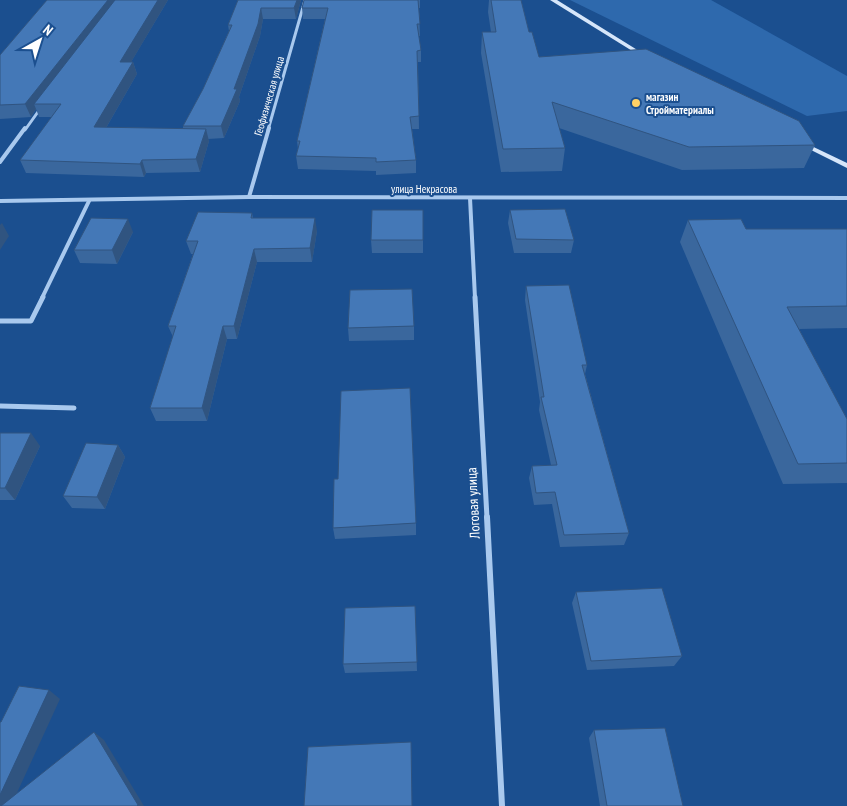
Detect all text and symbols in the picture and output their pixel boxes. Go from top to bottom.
north arrow [15,15,65,65]
text: N [40,21,57,39]
street label: Геофизическая улица [251,55,287,137]
place label: магазин Стройматериалы [646,90,714,117]
marker: магазин Стройматериалы [630,97,642,109]
street label: улица Некрасова [391,182,457,196]
street label: Логовая улица [462,467,484,540]

